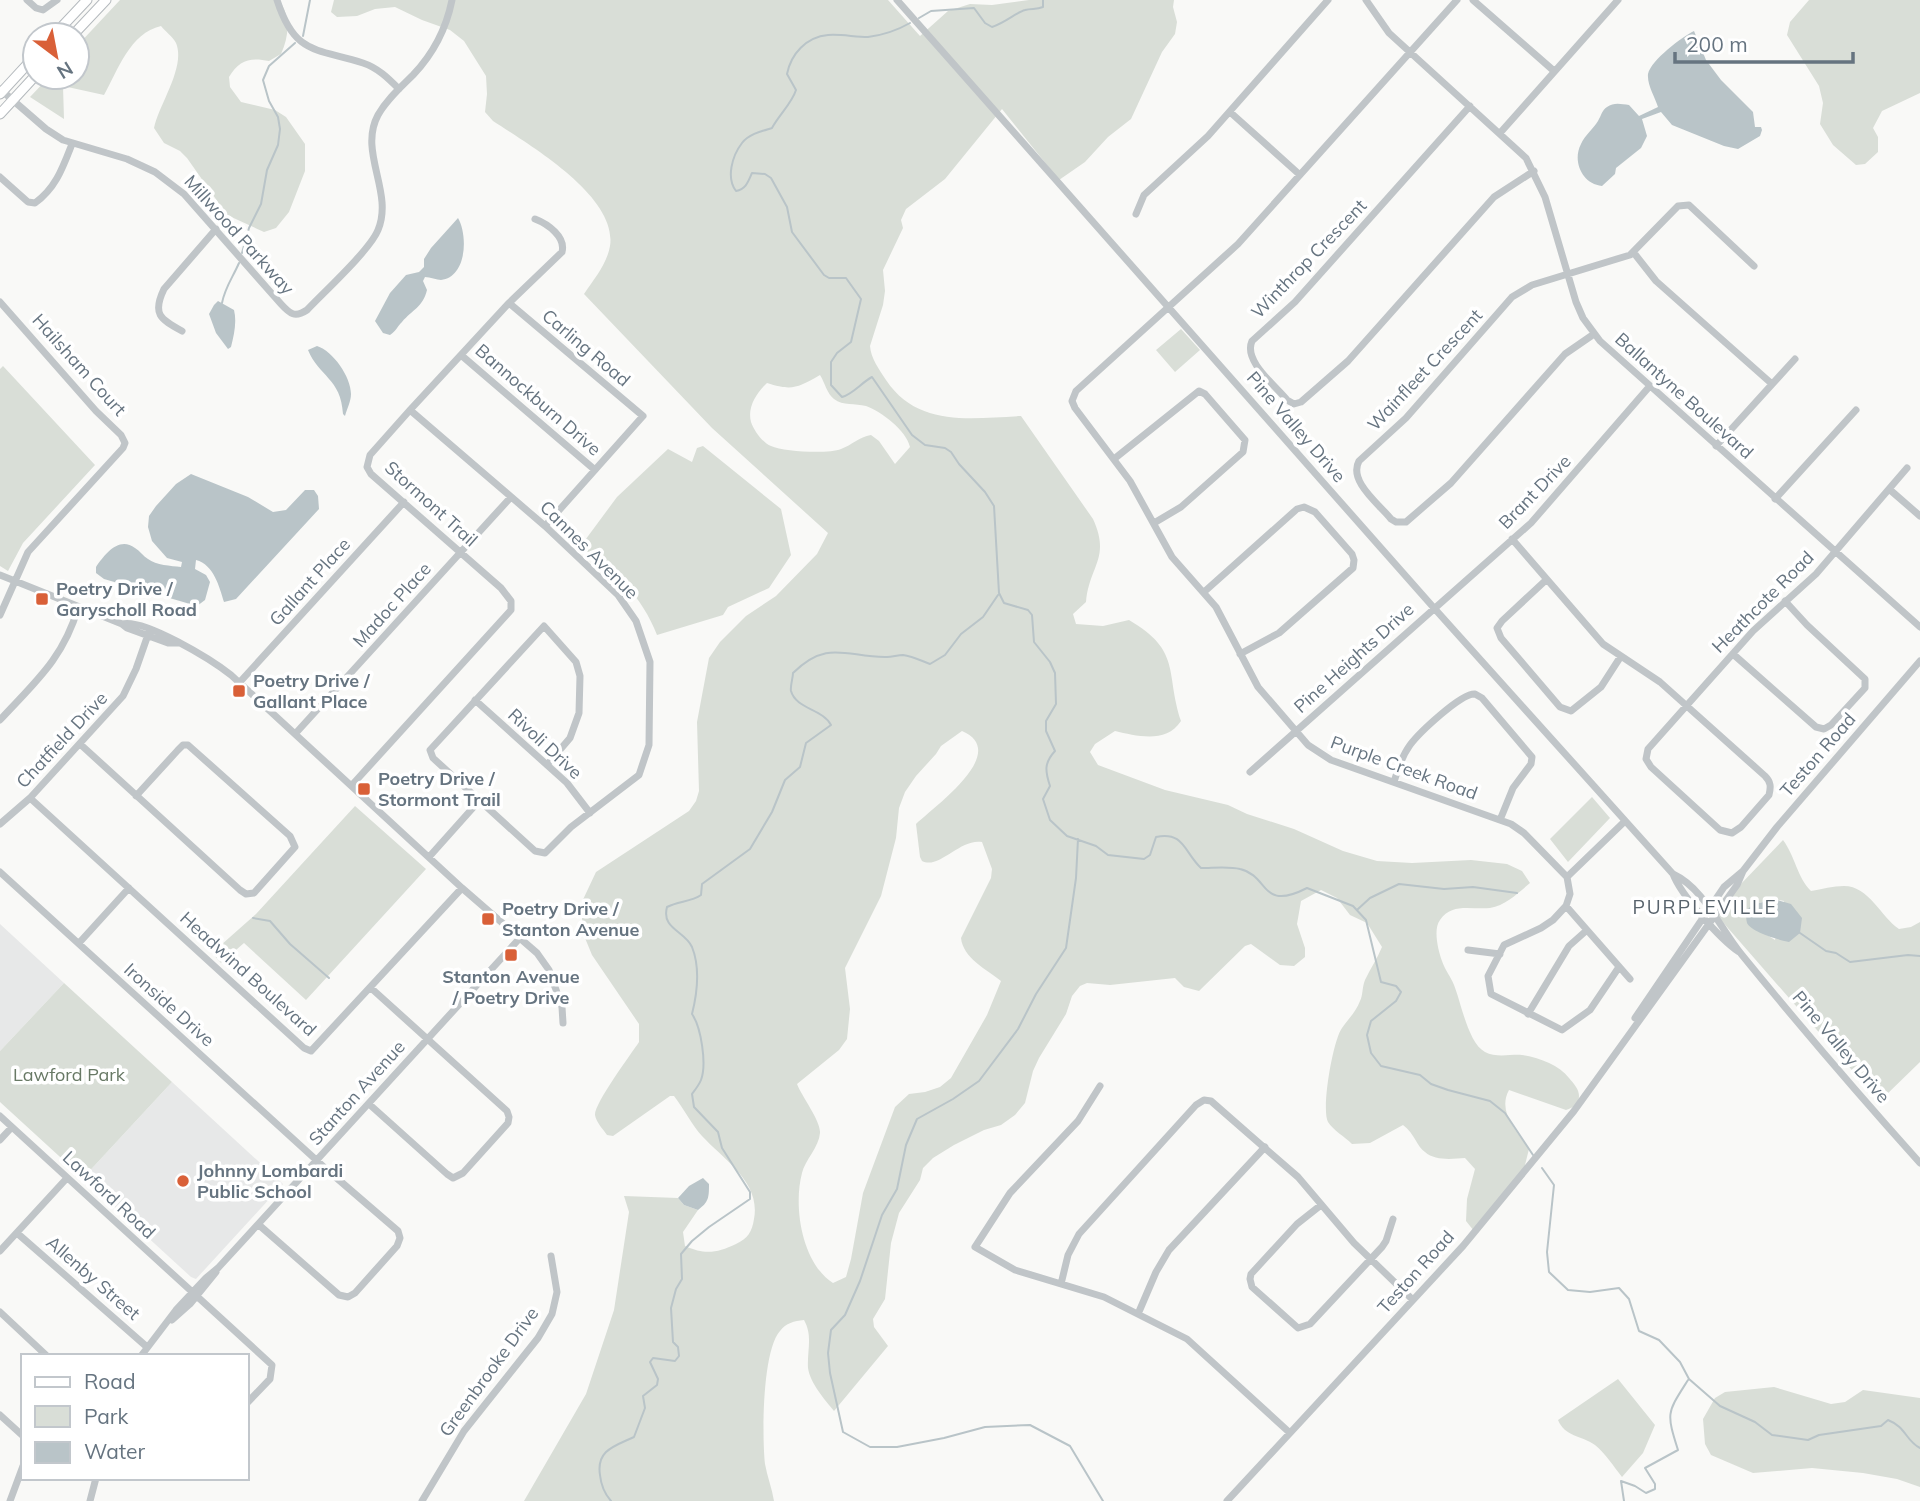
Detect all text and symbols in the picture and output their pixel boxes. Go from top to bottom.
north arrow [21,21,91,91]
scale bar [1675,21,1854,65]
text: 200 m [1686,31,1748,57]
text: N [53,56,77,84]
street label: Millwood Parkway [180,170,299,300]
street label: Winthrop Crescent [1246,194,1371,323]
street label: Carling Road [538,304,635,391]
street label: Wainfleet Crescent [1362,304,1487,435]
street label: Hailsham Court [27,309,131,421]
street label: Ballantyne Boulevard [1610,327,1758,464]
street label: Bannockburn Drive [471,339,606,460]
street label: Pine Valley Drive [1242,367,1351,487]
street label: Brant Drive [1494,450,1576,534]
street label: Stormont Trail [380,456,483,551]
street label: Cannes Avenue [535,496,643,604]
street label: Gallant Place [264,533,355,630]
street label: Heathcote Road [1707,546,1819,658]
street label: Madoc Place [348,557,436,652]
place label: Poetry Drive / Garyscholl Road [56,577,197,621]
marker: Poetry Drive / Garyscholl Road [34,591,50,607]
street label: Pine Heights Drive [1289,598,1418,718]
place label: Poetry Drive / Gallant Place [253,669,371,713]
marker: Poetry Drive / Gallant Place [231,683,247,699]
street label: Chatfield Drive [11,687,112,793]
street label: Rivoli Drive [503,703,587,784]
street label: Teston Road [1775,708,1860,801]
street label: Purple Creek Road [1328,730,1481,805]
place label: Poetry Drive / Stormont Trail [378,767,501,811]
marker: Poetry Drive / Stormont Trail [356,781,372,797]
district label: PURPLEVILLE [1632,895,1778,919]
place label: Poetry Drive / Stanton Avenue [502,897,640,941]
street label: Headwind Boulevard [175,906,321,1041]
marker: Poetry Drive / Stanton Avenue [480,911,496,927]
marker: Stanton Avenue / Poetry Drive [503,947,519,963]
street label: Ironside Drive [119,958,219,1051]
place label: Stanton Avenue / Poetry Drive [442,965,580,1009]
street label: Pine Valley Drive [1788,986,1895,1107]
street label: Stanton Avenue [303,1035,410,1150]
park label: Lawford Park [13,1063,126,1086]
street label: Lawford Road [58,1146,160,1243]
place label: Johnny Lombardi Public School [197,1159,343,1203]
marker: Johnny Lombardi Public School [175,1173,191,1189]
street label: Teston Road [1372,1225,1459,1318]
street label: Allenby Street [42,1231,145,1325]
street label: Greenbrooke Drive [434,1302,543,1441]
legend [21,1354,248,1480]
text: Road [84,1368,135,1394]
text: Park [84,1403,128,1429]
text: Water [84,1438,145,1464]

